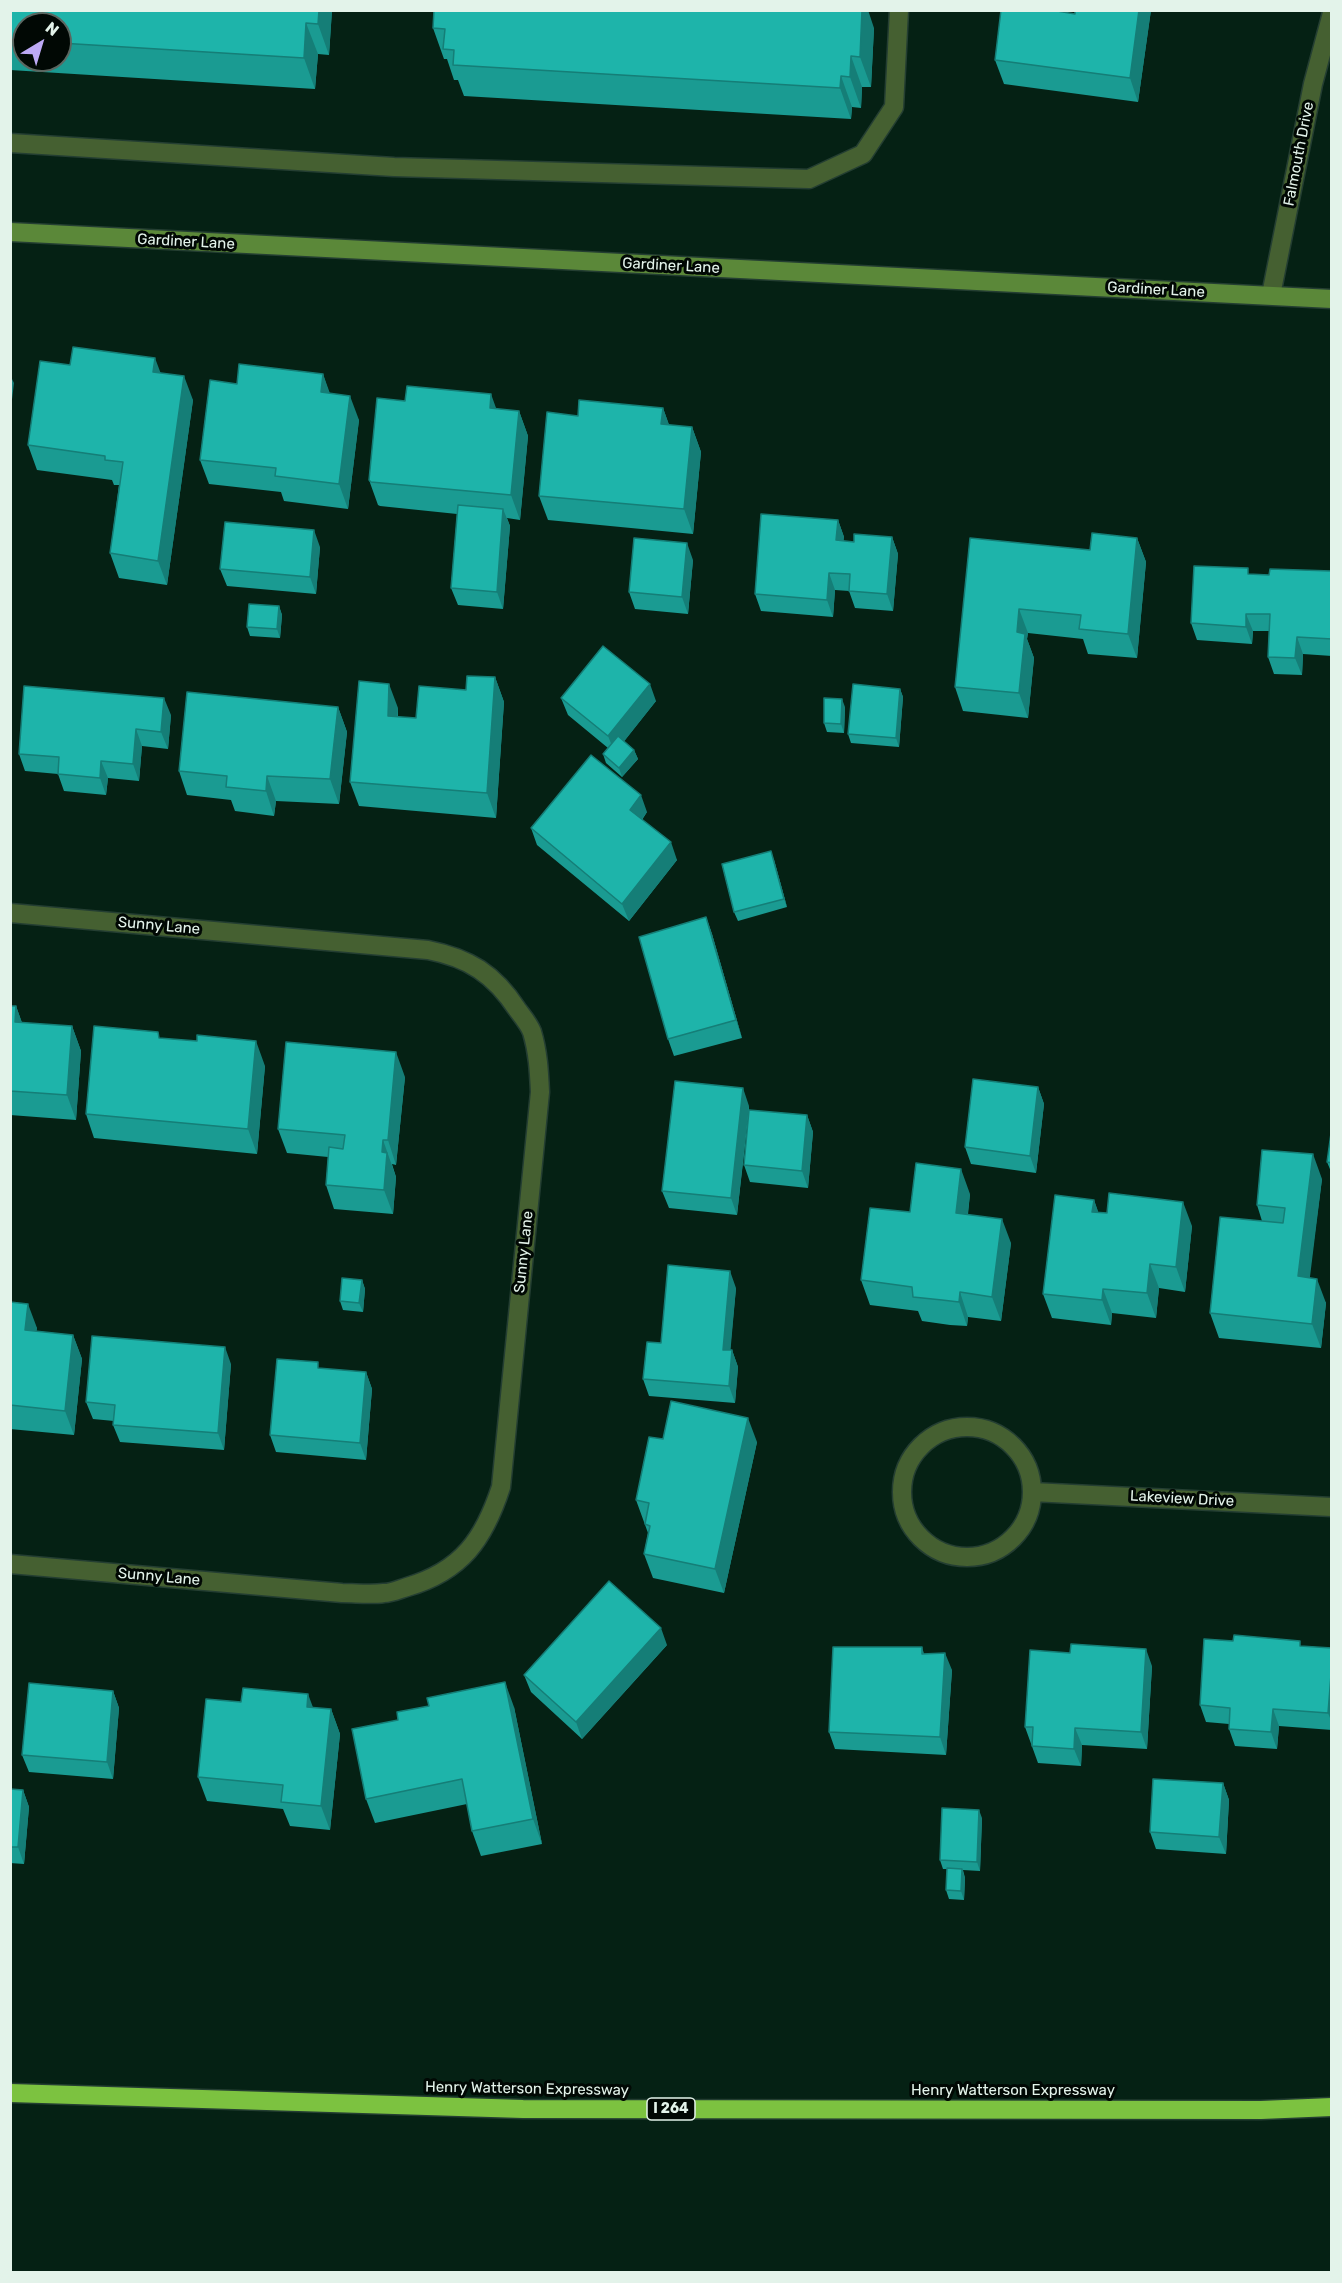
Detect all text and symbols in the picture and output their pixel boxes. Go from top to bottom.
north arrow [12,12,72,72]
text: N [42,18,63,40]
street label: Falmouth Drive [1280,100,1318,208]
street label: Gardiner Lane [137,230,235,254]
street label: Gardiner Lane [622,254,720,278]
street label: Gardiner Lane [1107,278,1205,302]
street label: Sunny Lane [117,913,201,939]
street label: Sunny Lane [511,1210,537,1294]
street label: Lakeview Drive [1130,1487,1234,1511]
street label: Sunny Lane [117,1564,201,1590]
street label: Henry Watterson Expressway [425,2078,629,2100]
street label: Henry Watterson Expressway [911,2082,1115,2100]
road number: I 264 [647,2098,695,2120]

